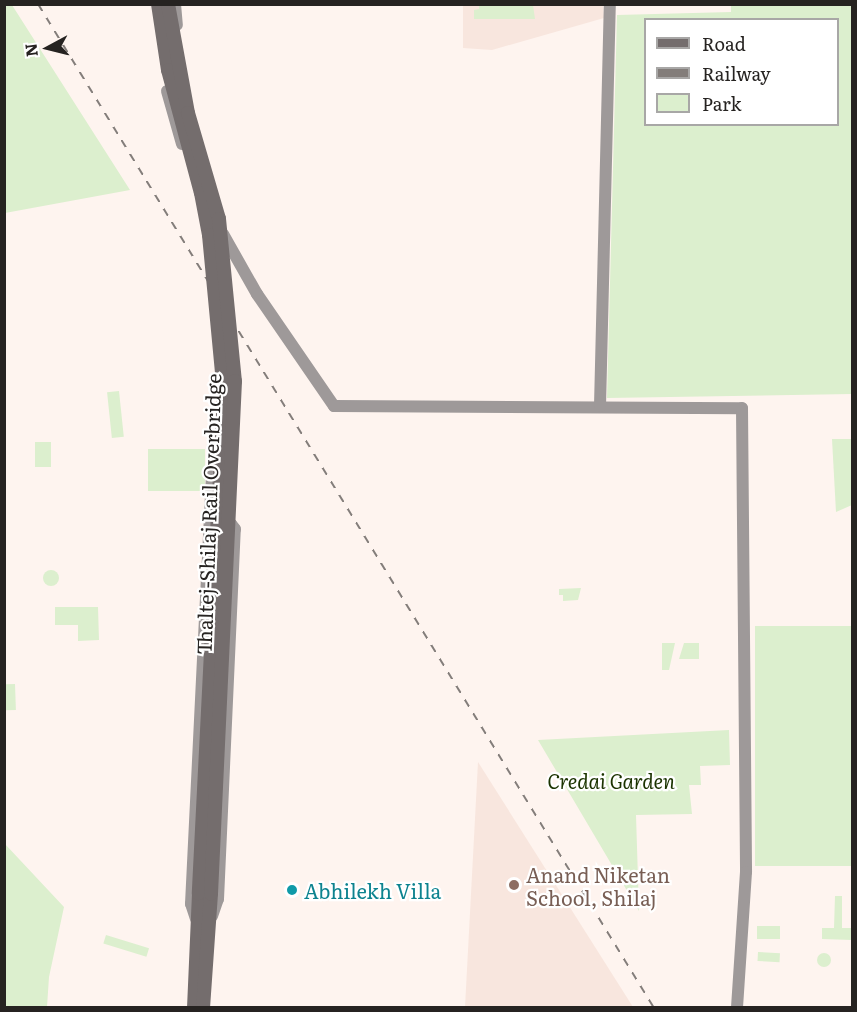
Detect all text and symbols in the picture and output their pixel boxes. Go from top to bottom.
north arrow [18,18,78,78]
legend [644,18,839,126]
text: Road [702,30,746,57]
text: N [17,42,43,58]
text: Railway [702,60,771,87]
text: Park [702,90,741,117]
street label: Thaltej-Shilaj Rail Overbridge [191,373,225,655]
park label: Credai Garden [547,768,675,792]
place label: Anand Niketan School, Shilaj [526,862,670,909]
place label: Abhilekh Villa [304,878,441,902]
marker: Anand Niketan School, Shilaj [507,878,521,892]
marker: Abhilekh Villa [285,883,299,897]

